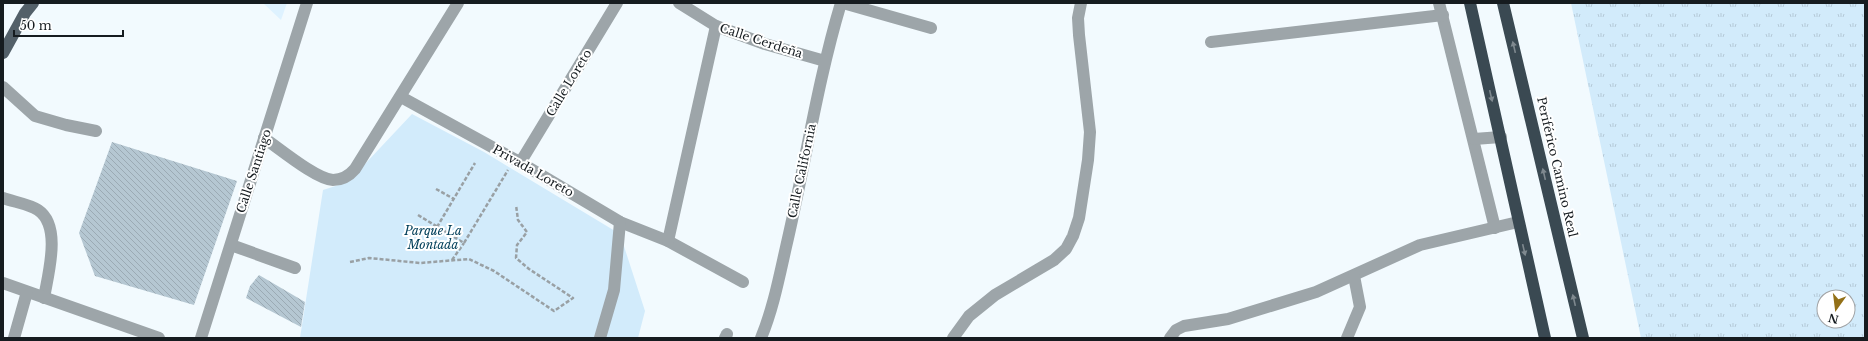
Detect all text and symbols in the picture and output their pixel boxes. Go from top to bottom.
scale bar [14,12,123,38]
text: 50 m [20,18,52,33]
street label: Calle Cerdeña [718,20,805,61]
one-way arrow [1510,41,1516,53]
street label: Calle Loreto [543,46,595,119]
one-way arrow [1489,89,1495,102]
street label: Periférico Camino Real [1534,95,1581,239]
street label: Calle California [784,122,819,219]
street label: Calle Santiago [233,127,274,215]
street label: Privada Loreto [490,141,577,200]
one-way arrow [1540,167,1546,180]
park label: Parque La Montada [403,223,462,252]
one-way arrow [1522,244,1528,256]
north arrow [1816,289,1856,329]
one-way arrow [1570,294,1576,306]
text: N [1826,311,1840,327]

